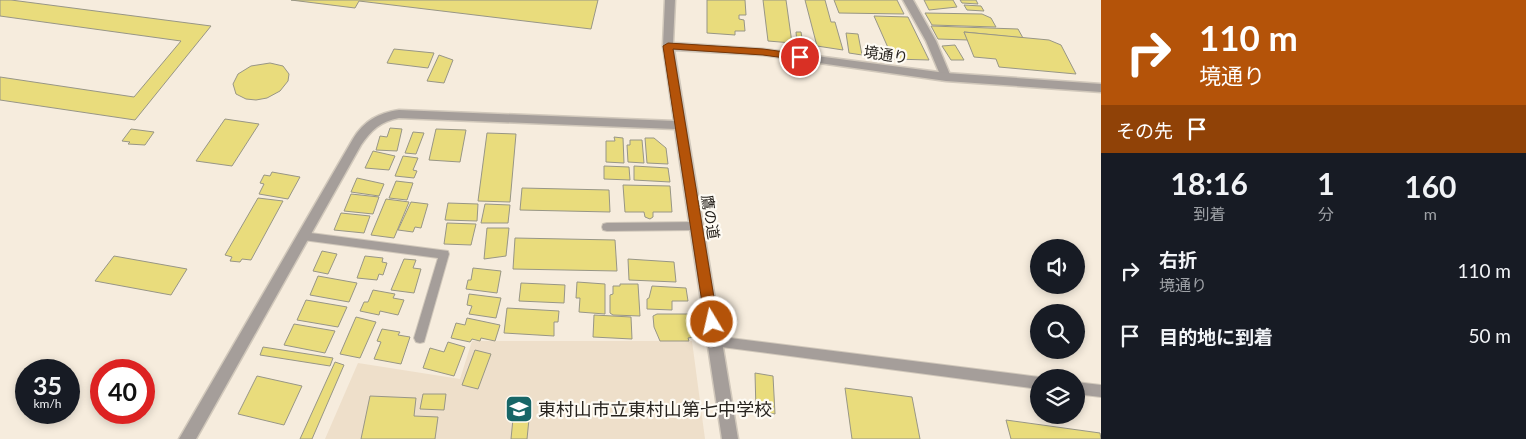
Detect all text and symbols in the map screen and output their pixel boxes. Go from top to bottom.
text: 110 m [1199,16,1298,58]
icon: right [1116,20,1181,85]
pin [779,36,821,78]
street label: 境通り [862,42,910,66]
icon: arrive [786,43,814,71]
text: 境通り [1199,62,1265,89]
icon: arrive [1183,115,1211,143]
text: その先 [1116,119,1173,142]
text: 18:16 [1171,165,1248,201]
text: 1 [1317,165,1335,201]
text: 160 [1404,168,1456,204]
street label: 鷹の道 [699,193,723,241]
text: 到着 [1193,204,1225,223]
text: 分 [1318,204,1334,223]
text: m [1424,204,1437,223]
map controls [1030,239,1085,424]
button: sound [1030,239,1085,294]
text: 右折 [1159,248,1197,271]
icon: right [1116,257,1144,285]
text: 110 m [1457,259,1511,282]
text: 境通り [1159,275,1207,294]
position arrow [685,295,737,347]
button: search [1030,304,1085,359]
icon: arrive [1116,322,1144,350]
text: 50 m [1468,324,1511,347]
text: 目的地に到着 [1159,325,1273,348]
speed limit sign: 40 [90,359,155,424]
button: layers [1030,369,1085,424]
text: 35 [33,370,62,400]
school or university icon: 東村山市立東村山第七中学校 [504,394,534,424]
text: km/h [33,396,62,411]
place label: 東村山市立東村山第七中学校 [538,398,772,420]

